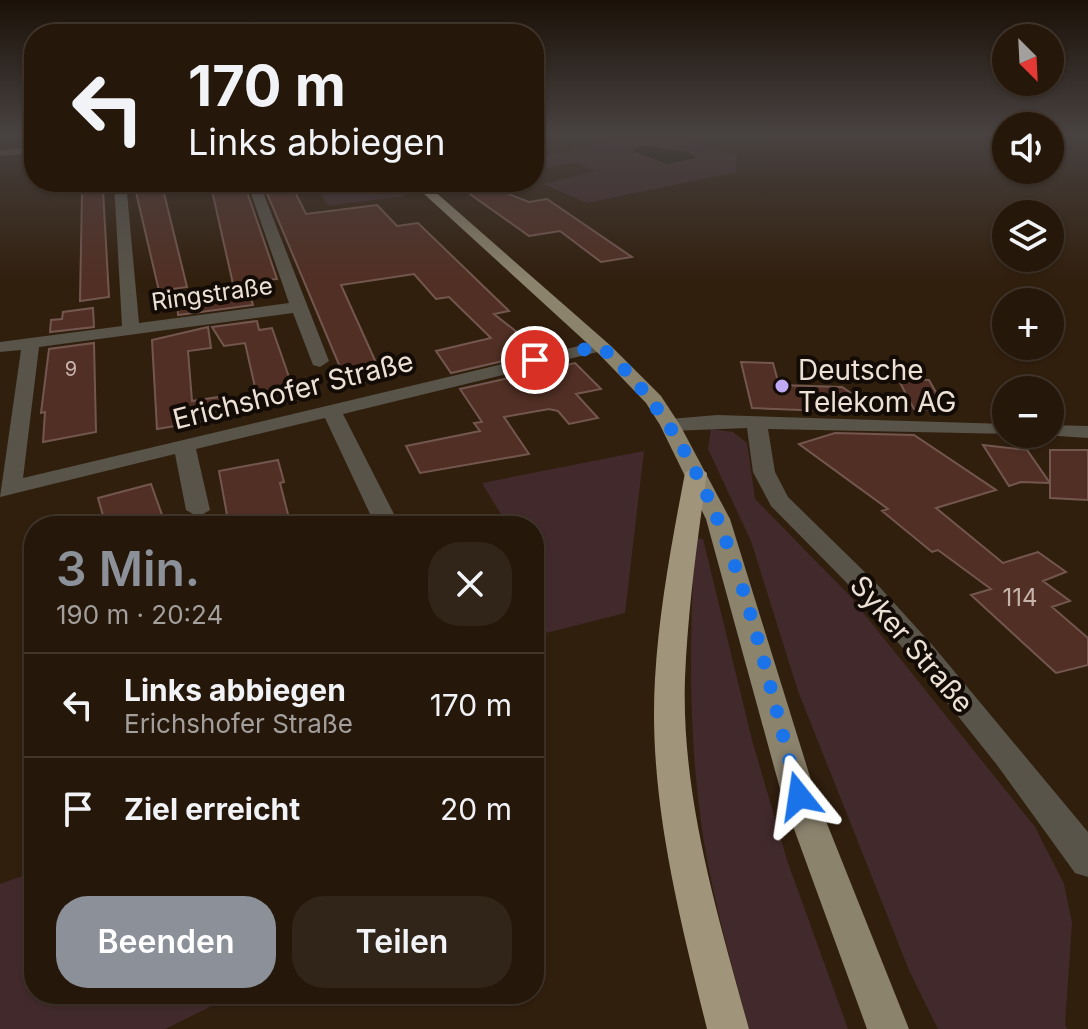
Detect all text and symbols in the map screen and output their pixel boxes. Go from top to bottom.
north arrow [992,24,1064,96]
map controls [992,24,1064,448]
text: 170 m [188,52,346,120]
icon: left [56,56,160,160]
button: sound [992,112,1064,184]
text: Links abbiegen [188,120,446,164]
button: layers [992,200,1064,272]
street label: Ringstraße [150,271,274,316]
button: + [992,288,1064,360]
pin [501,326,569,394]
icon: arrive [513,338,557,382]
street label: Erichshofer Straße [169,344,417,436]
place label: Deutsche Telekom AG [798,353,957,419]
house number: 9 [65,357,77,381]
button: − [992,376,1064,448]
marker: Deutsche Telekom AG [773,377,791,395]
text: 3 Min. [56,539,200,598]
button: close [428,542,512,626]
street label: Syker Straße [843,569,981,719]
house number: 114 [1002,583,1038,612]
text: 190 m · 20:24 [56,599,223,630]
text: Links abbiegen [124,672,346,708]
icon: left [56,683,100,727]
text: 170 m [430,687,512,723]
text: Erichshofer Straße [124,708,353,739]
position arrow [757,754,841,838]
icon: arrive [56,787,100,831]
text: Ziel erreicht [124,791,300,827]
text: 20 m [440,791,512,827]
button: Beenden [56,896,276,988]
button: Teilen [292,896,512,988]

